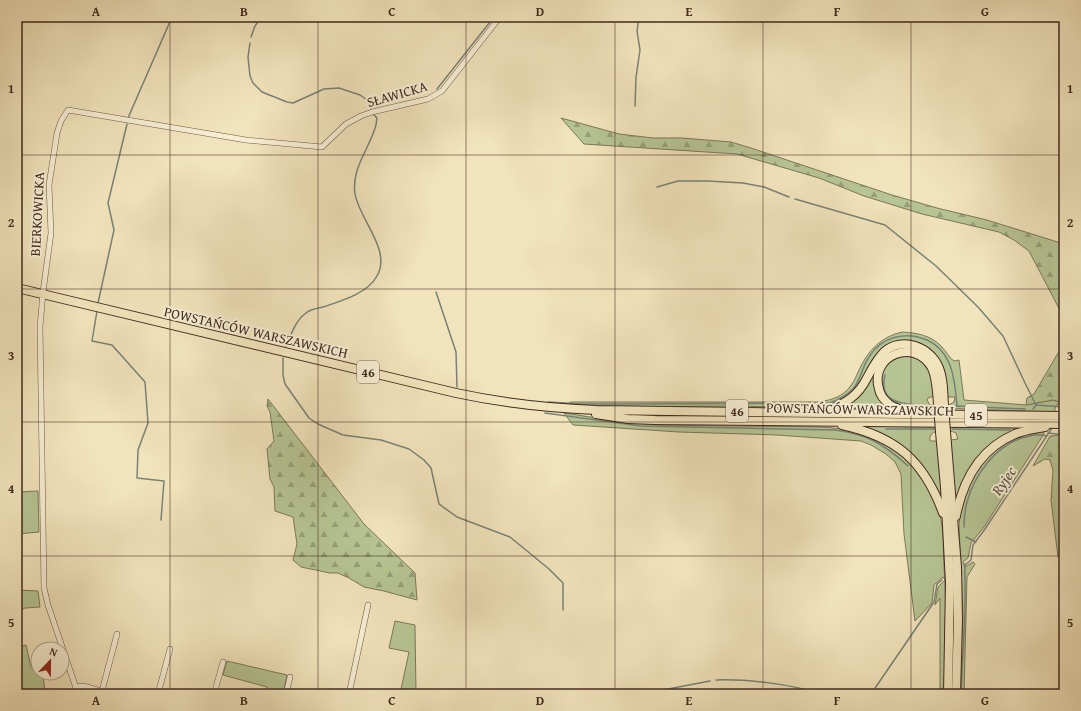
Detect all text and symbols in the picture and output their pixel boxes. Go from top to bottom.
text: A [92,2,101,21]
text: B [240,2,248,21]
text: C [388,2,396,21]
text: D [536,2,544,21]
text: E [686,2,693,21]
text: F [834,2,841,21]
text: G [981,2,989,21]
street label: SŁAWICKA [364,76,430,112]
text: 1 [8,79,14,98]
text: 1 [1067,79,1073,98]
street label: BIERKOWICKA [25,171,49,257]
text: 2 [8,213,15,232]
text: 2 [1067,213,1074,232]
street label: POWSTAŃCÓW WARSZAWSKICH [162,301,350,363]
text: 3 [8,346,14,365]
text: 3 [1067,346,1073,365]
road number: 46 [357,361,379,383]
street label: POWSTAŃCÓW WARSZAWSKICH [766,397,954,421]
road number: 46 [726,400,748,422]
road number: 45 [965,404,987,426]
water label: Ryjec [986,461,1021,500]
text: 4 [8,479,15,498]
text: 4 [1067,479,1074,498]
text: 5 [8,613,15,632]
text: 5 [1067,613,1074,632]
north arrow [30,641,70,681]
text: N [47,643,61,661]
text: A [92,691,101,710]
text: B [240,691,248,710]
text: C [388,691,396,710]
text: D [536,691,544,710]
text: E [686,691,693,710]
text: F [834,691,841,710]
text: G [981,691,989,710]

